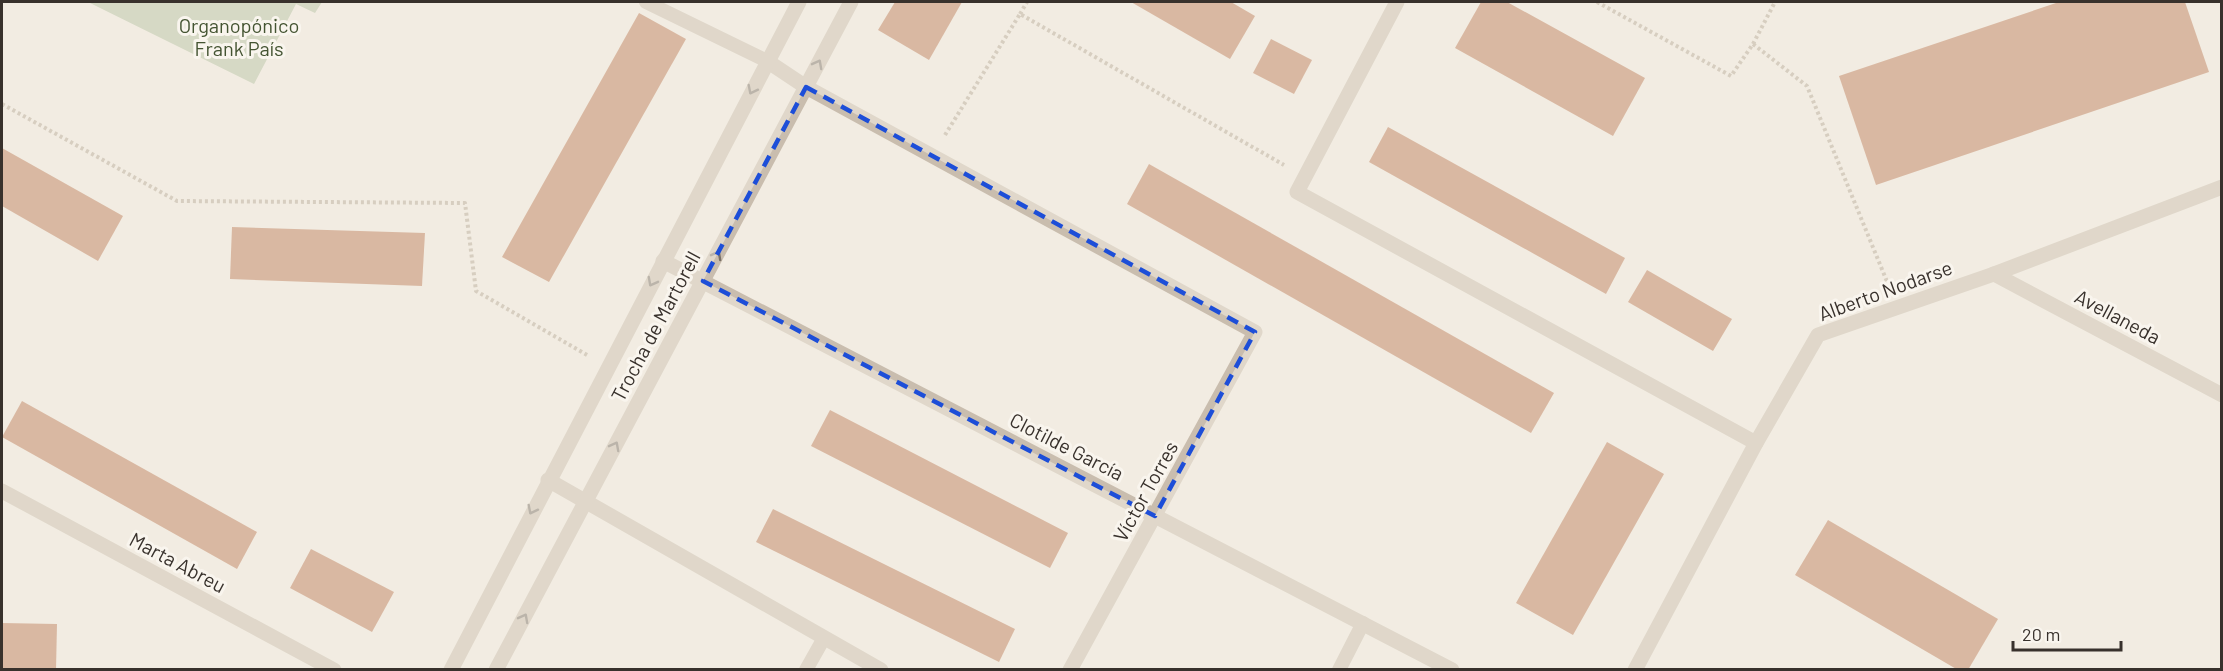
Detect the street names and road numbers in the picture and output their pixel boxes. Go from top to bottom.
street label: Trocha de Martorell [605,247,705,405]
street label: Alberto Nodarse [1815,255,1955,325]
street label: Avellaneda [2071,284,2165,348]
street label: Clotilde García [1006,407,1128,485]
street label: Víctor Torres [1108,437,1182,545]
street label: Marta Abreu [126,527,230,597]

